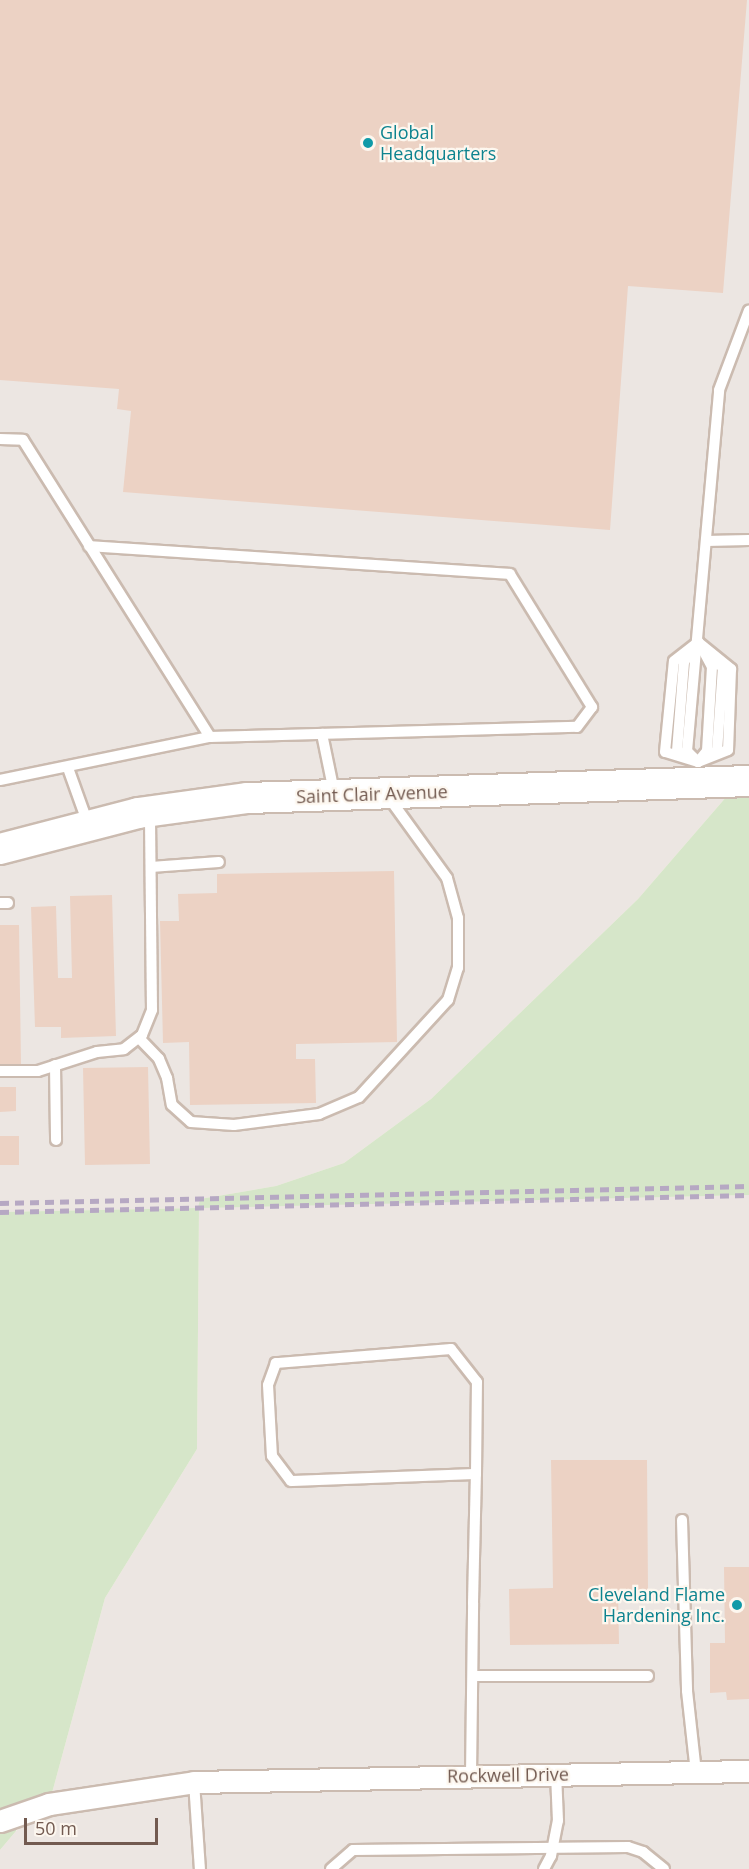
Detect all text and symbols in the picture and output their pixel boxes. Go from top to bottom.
place label: Global Headquarters [380,122,496,164]
marker: Global Headquarters [361,136,375,150]
street label: Saint Clair Avenue [296,781,448,807]
place label: Cleveland Flame Hardening Inc. [588,1584,725,1626]
marker: Cleveland Flame Hardening Inc. [730,1598,744,1612]
street label: Rockwell Drive [447,1763,569,1787]
scale bar [27,1806,160,1844]
text: 50 m [35,1816,77,1840]

